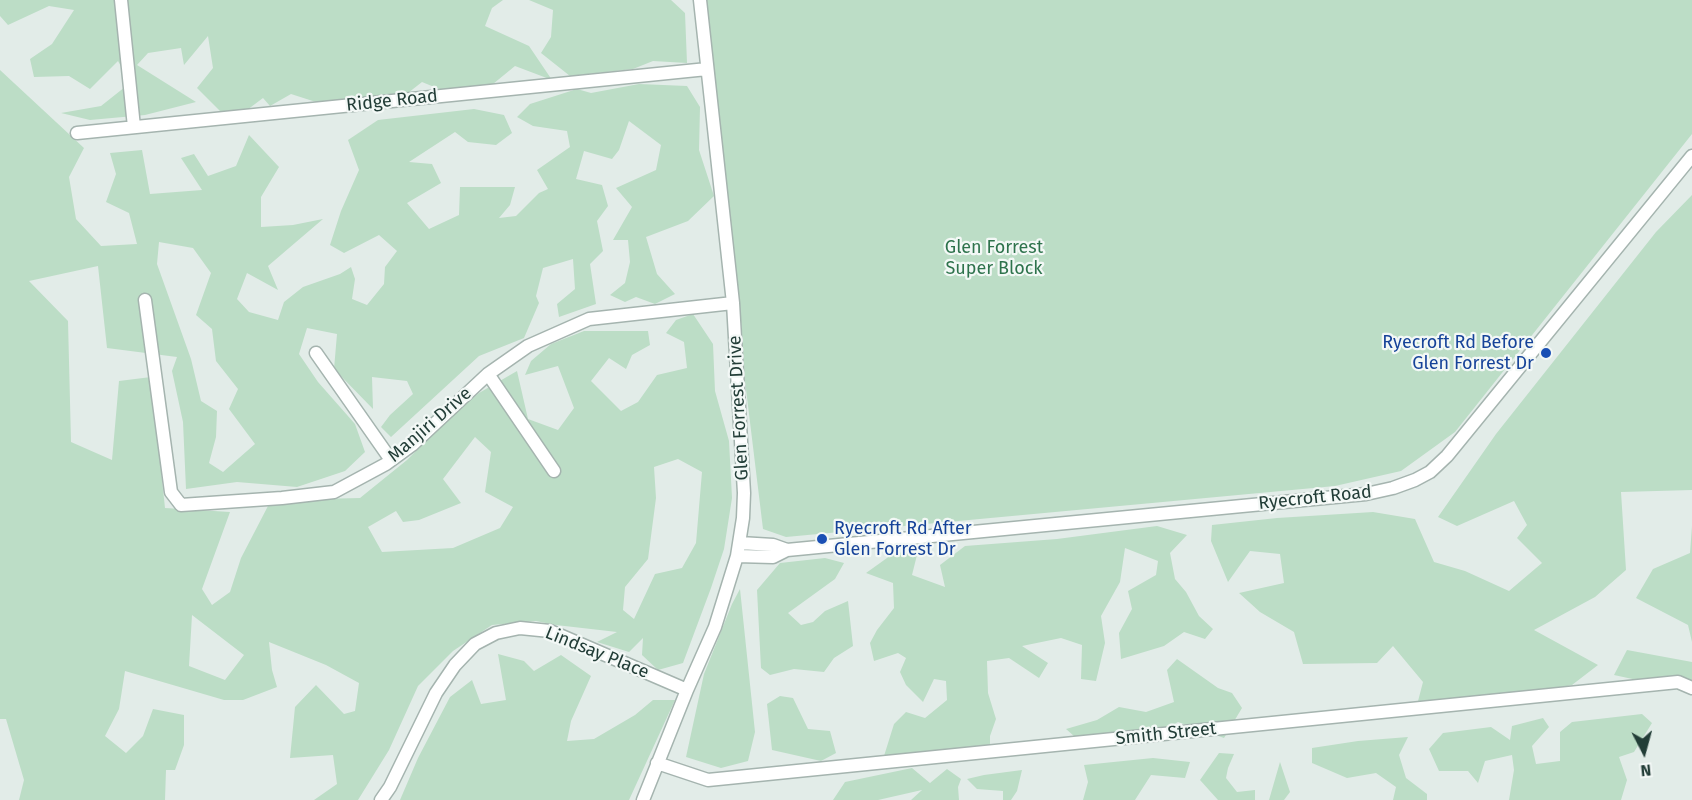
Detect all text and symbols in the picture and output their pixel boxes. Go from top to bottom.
street label: Ridge Road [345,85,439,117]
park label: Glen Forrest Super Block [945,237,1043,280]
place label: Ryecroft Rd Before Glen Forrest Dr [1382,332,1534,374]
street label: Glen Forrest Drive [724,335,754,481]
marker: Ryecroft Rd Before Glen Forrest Dr [1539,346,1553,360]
street label: Manjiri Drive [384,383,476,467]
street label: Ryecroft Road [1257,481,1373,515]
place label: Ryecroft Rd After Glen Forrest Dr [834,518,972,560]
marker: Ryecroft Rd After Glen Forrest Dr [815,532,829,546]
street label: Lindsay Place [542,622,652,684]
street label: Smith Street [1115,718,1217,750]
north arrow [1614,722,1674,782]
text: N [1640,760,1652,780]

